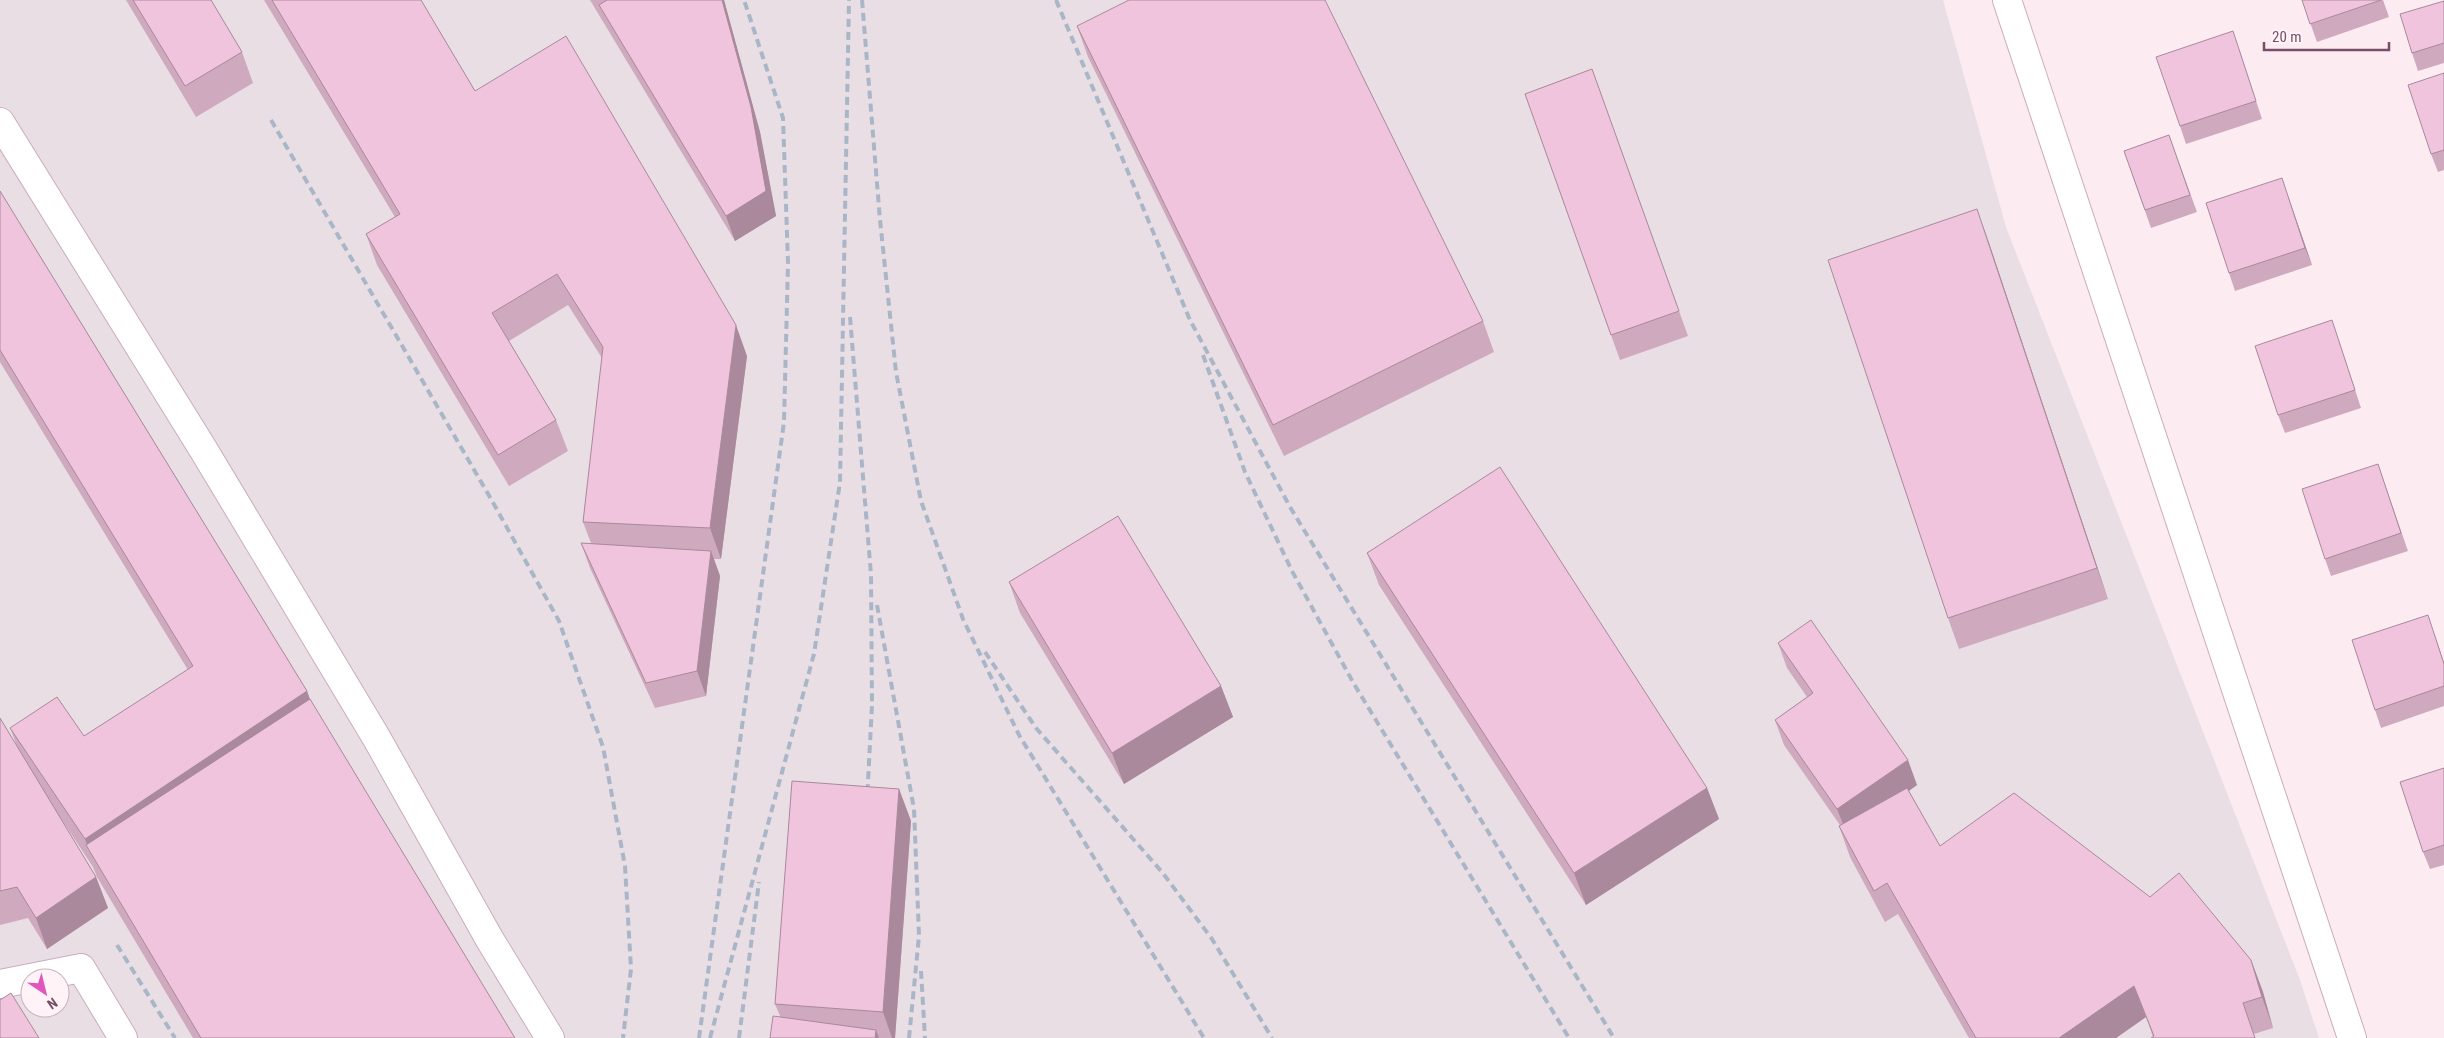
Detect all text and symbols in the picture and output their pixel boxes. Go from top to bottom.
scale bar [2264,20,2389,52]
text: 20 m [2272,28,2302,46]
north arrow [20,968,70,1018]
text: N [44,995,61,1013]

